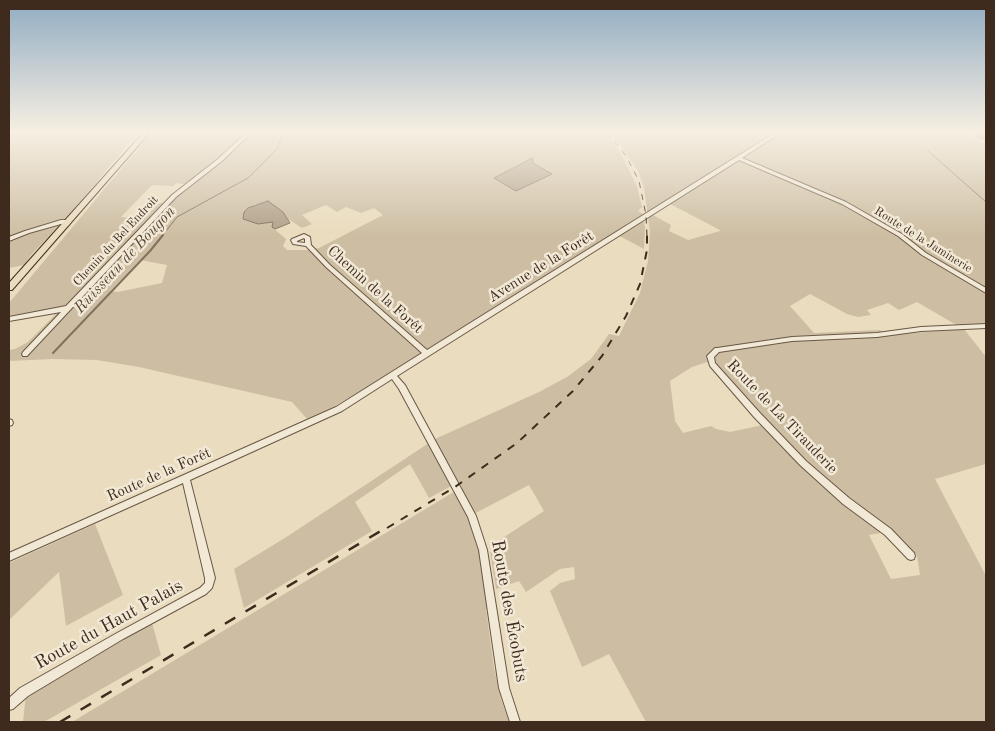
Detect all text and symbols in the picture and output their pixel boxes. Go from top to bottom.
street label: Chemin du Bel Endroit [70,193,162,289]
water label: Ruisseau de Bougon [70,202,180,318]
street label: Route de la Jaminerie [871,204,975,276]
street label: Avenue de la Forêt [485,227,597,307]
street label: Chemin de la Forêt [323,242,427,338]
street label: Route de La Tirauderie [723,356,841,478]
street label: Route de la Forêt [104,444,214,506]
street label: Route des Écobuts [486,538,532,684]
street label: Route du Haut Palais [31,575,187,675]

